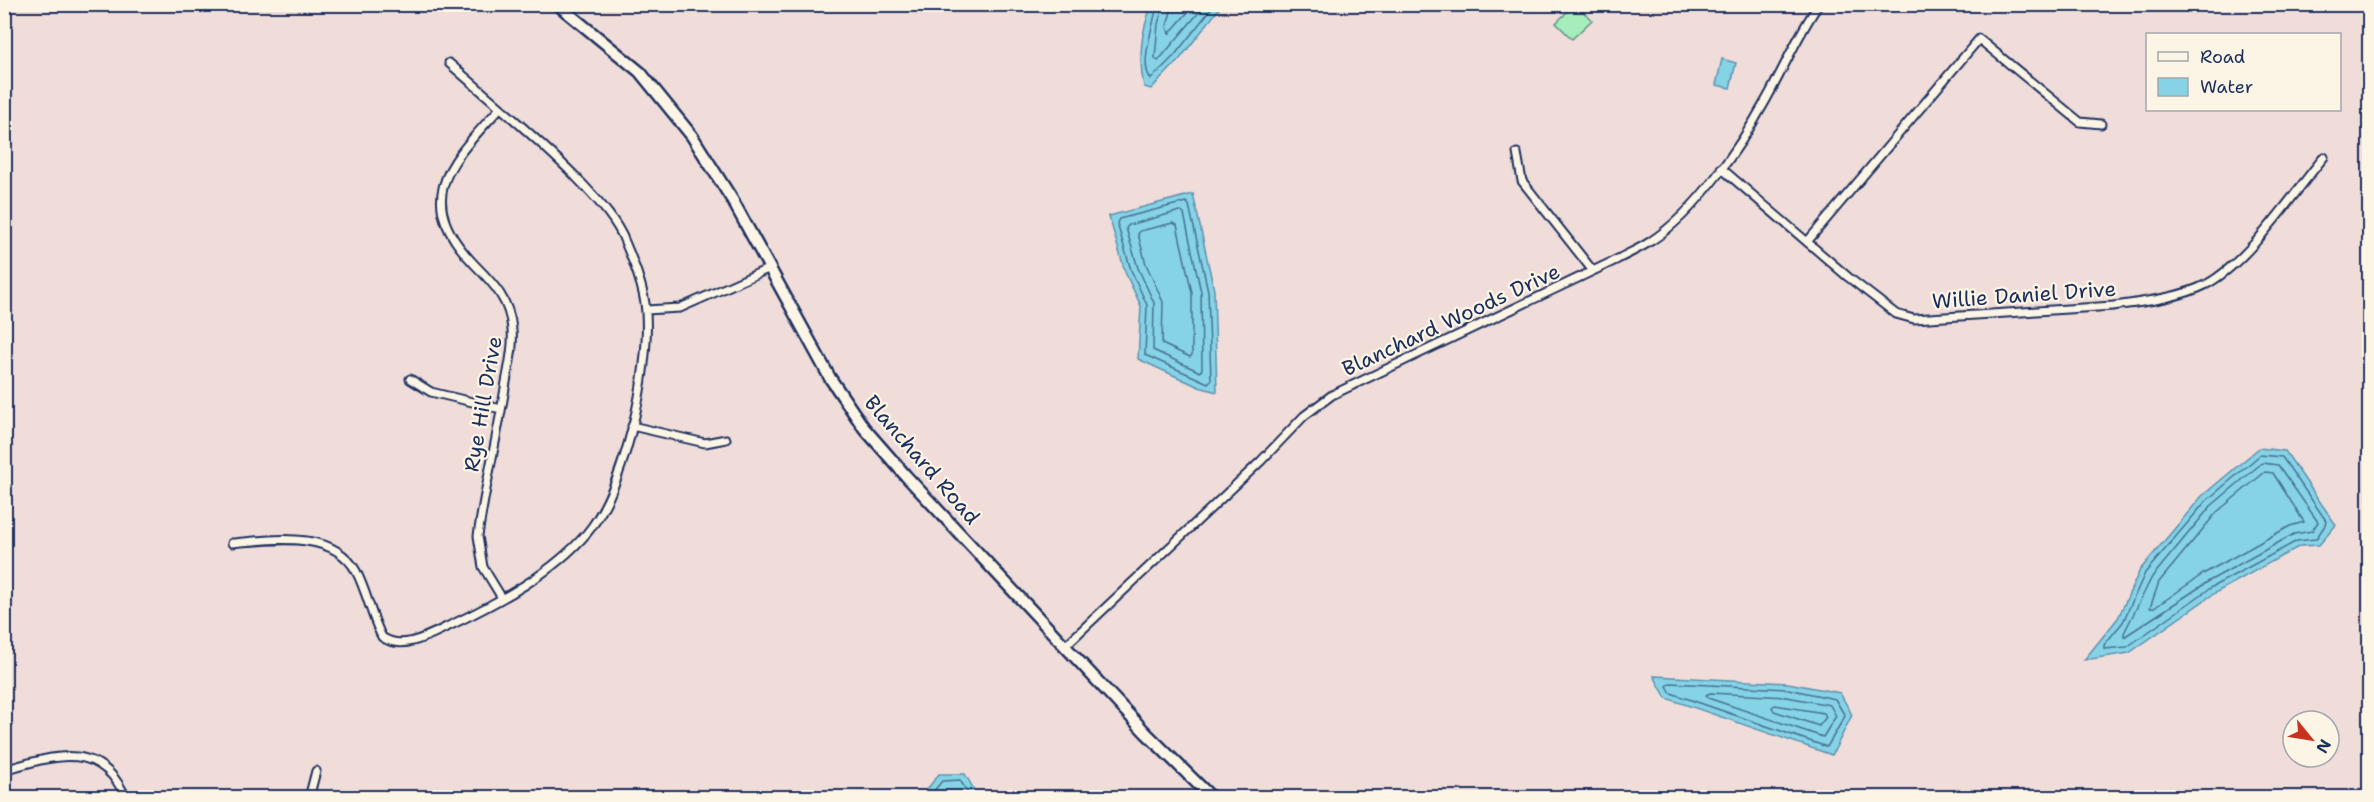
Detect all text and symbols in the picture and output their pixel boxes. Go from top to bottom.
legend [2146,33,2341,111]
text: Road [2200,45,2245,69]
text: Water [2200,75,2253,99]
street label: Blanchard Woods Drive [1337,257,1565,383]
street label: Willie Daniel Drive [1931,275,2117,315]
street label: Rye Hill Drive [457,334,509,474]
street label: Blanchard Road [858,389,986,531]
north arrow [2281,709,2341,769]
text: N [2311,736,2336,757]

